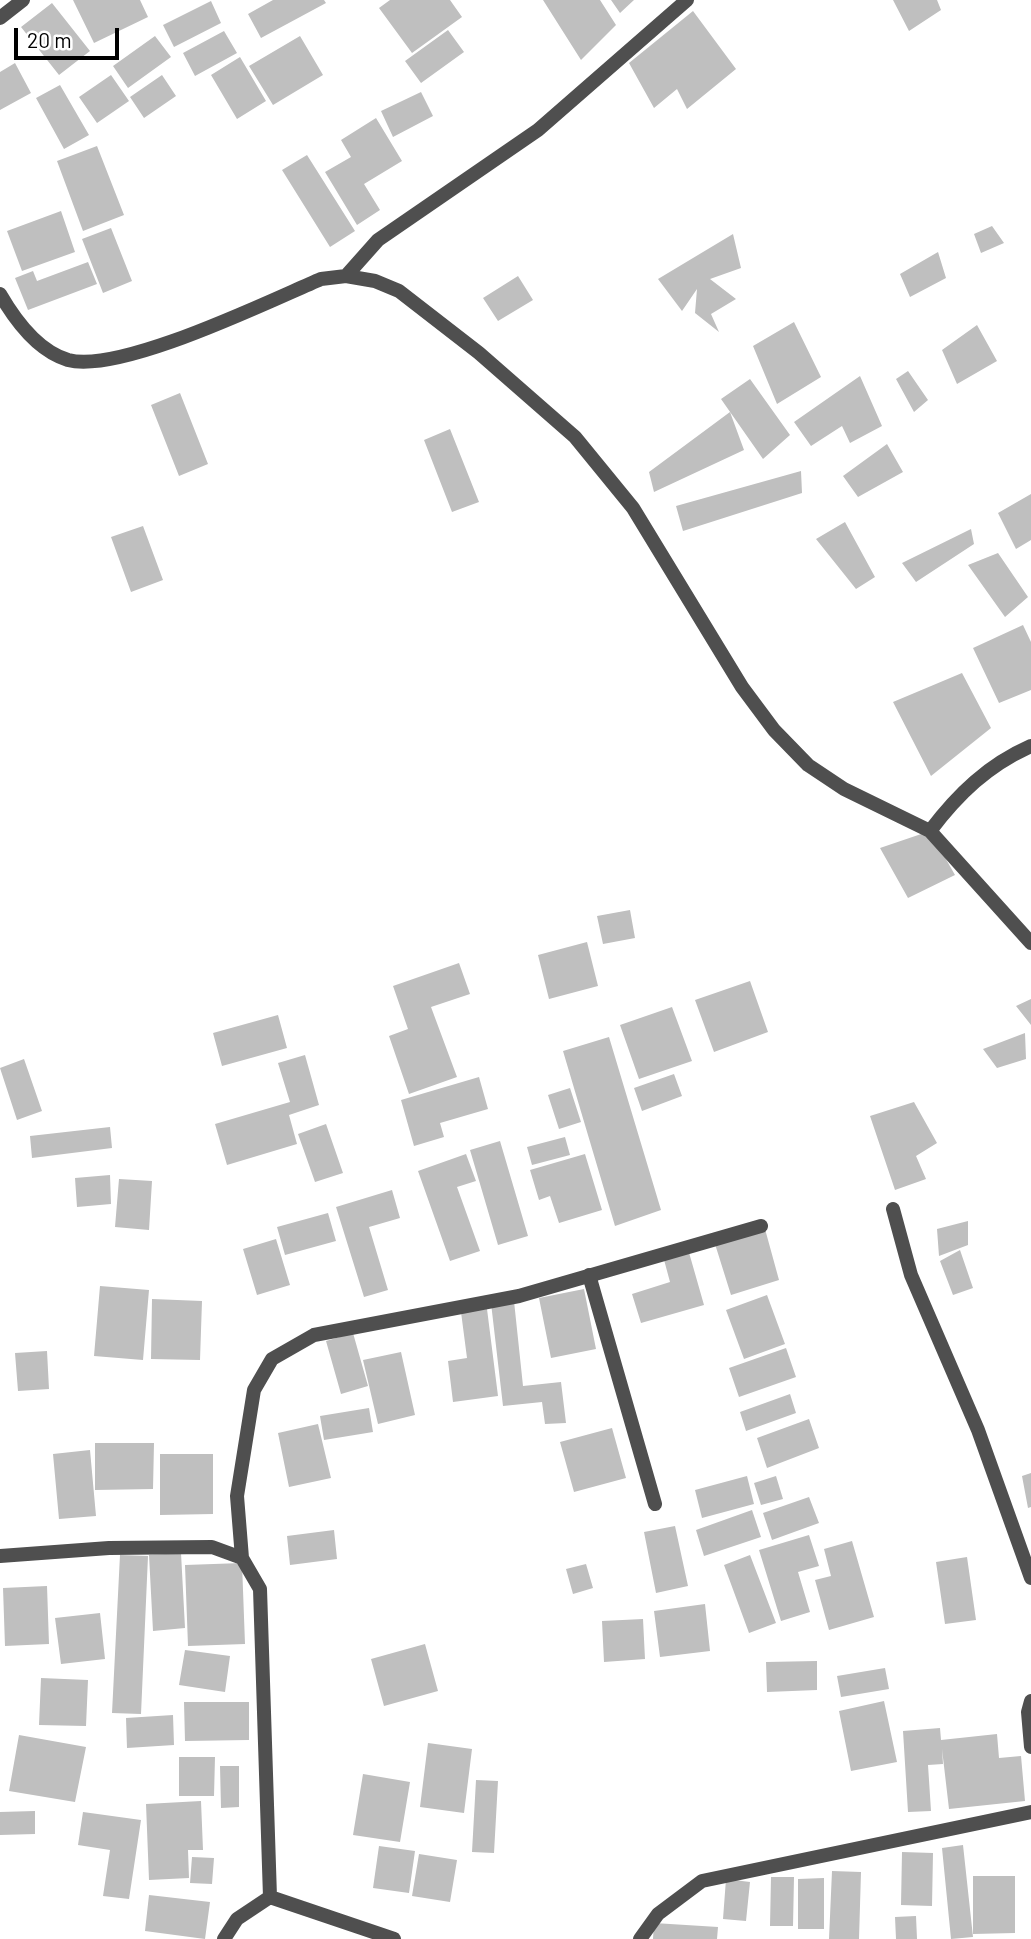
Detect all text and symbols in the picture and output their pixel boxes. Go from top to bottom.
scale bar [18,14,122,58]
text: 20 m [27,27,72,52]

